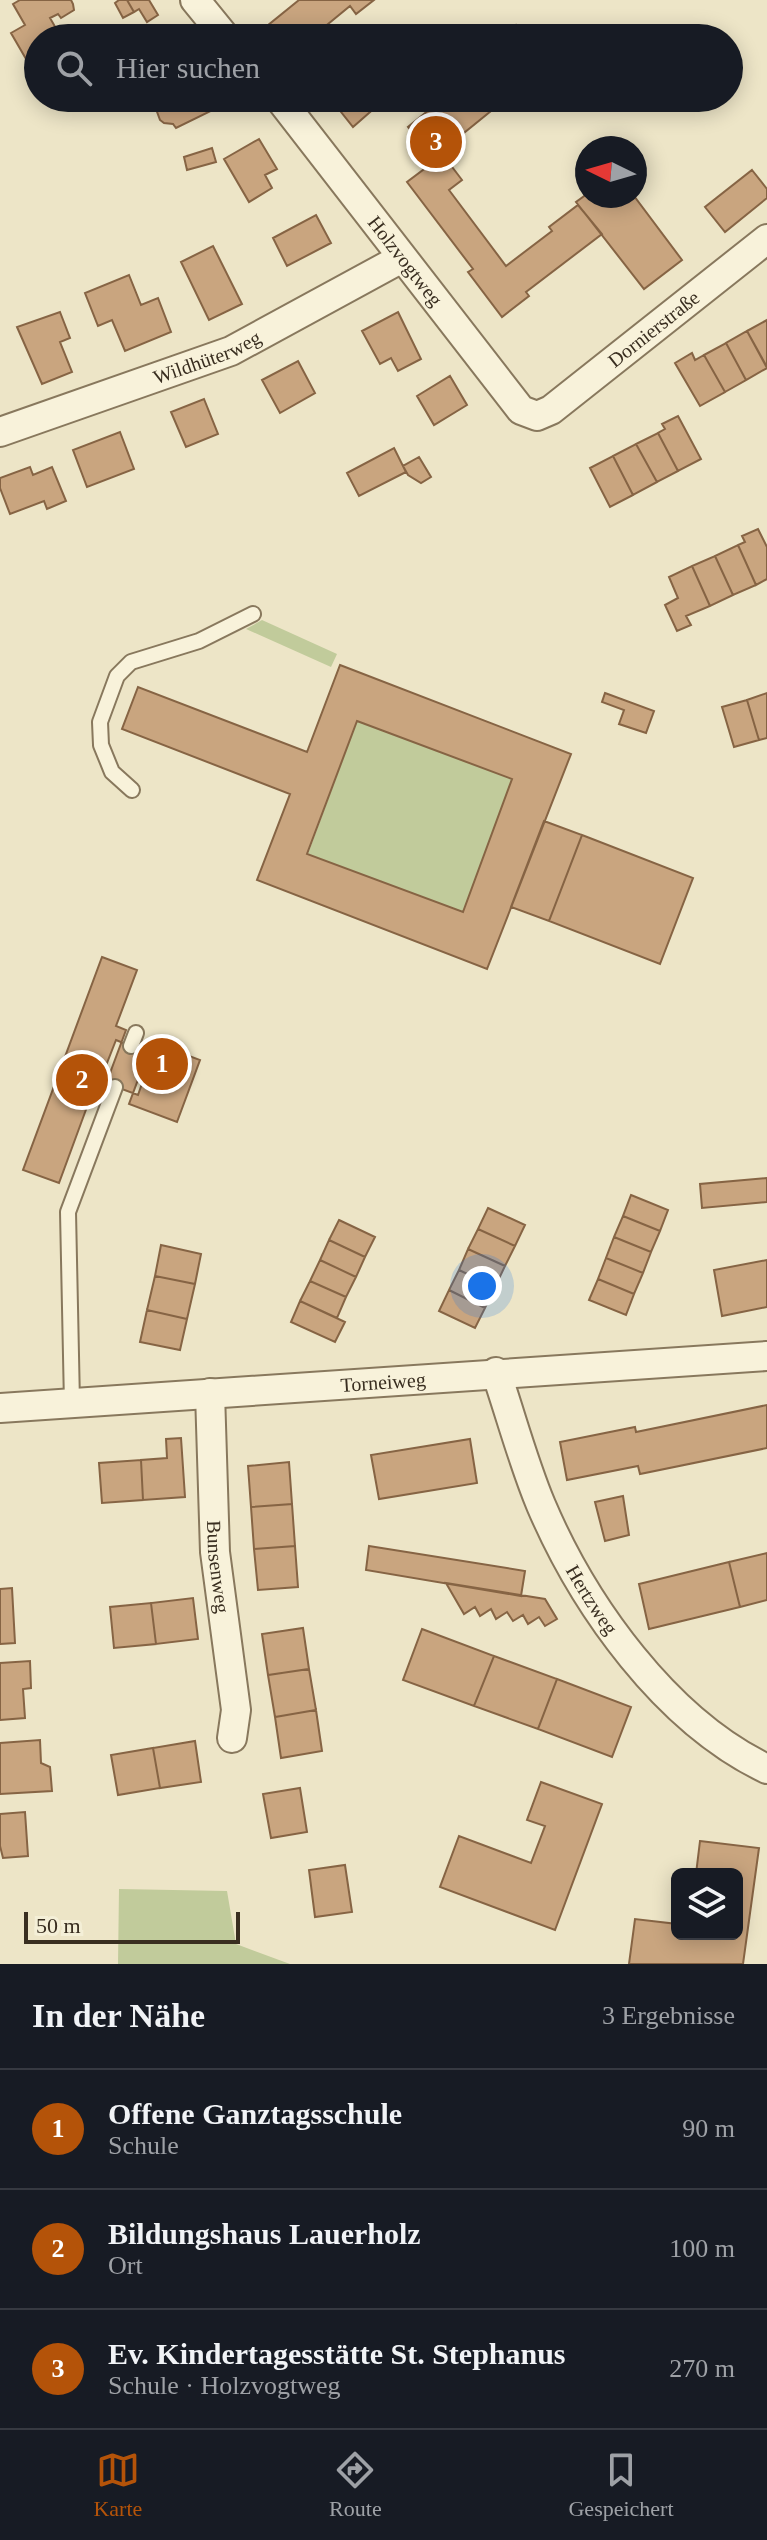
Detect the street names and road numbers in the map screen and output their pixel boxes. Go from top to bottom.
street label: Holzvogtweg [364,211,447,311]
street label: Dornierstraße [604,286,704,372]
street label: Wildhüterweg [150,326,265,388]
street label: Torneiweg [340,1368,426,1396]
street label: Bunsenweg [203,1520,234,1615]
street label: Hertzweg [562,1561,622,1639]

